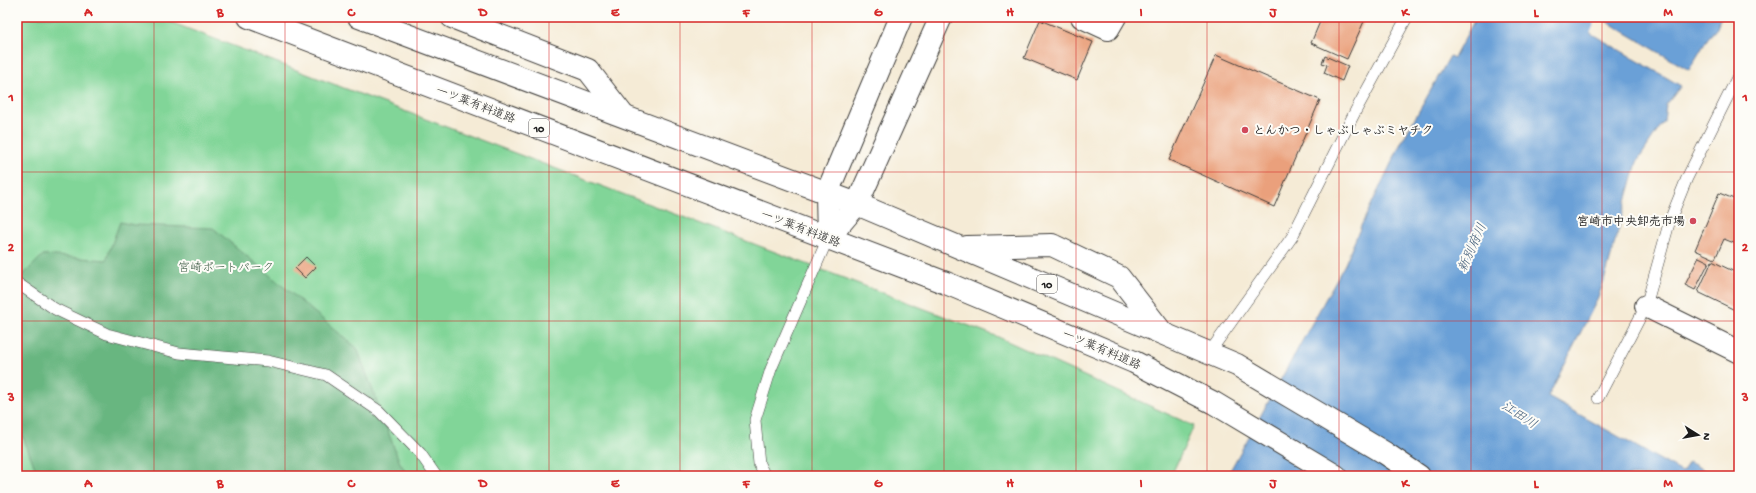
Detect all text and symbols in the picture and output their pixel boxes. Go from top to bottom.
text: A [83,6,93,21]
text: B [216,6,225,21]
text: C [346,6,356,21]
text: D [478,6,488,21]
text: E [611,6,620,21]
text: F [742,6,751,21]
text: G [874,6,883,21]
text: H [1006,6,1014,21]
text: I [1139,6,1143,21]
text: J [1269,6,1278,21]
text: K [1400,6,1410,21]
text: L [1534,6,1540,21]
text: M [1663,6,1673,21]
street label: 一ツ葉有料道路 [434,83,517,127]
text: 1 [7,91,14,106]
text: 1 [1741,91,1748,106]
road number: 10 [529,119,549,137]
marker: とんかつ・しゃぶしゃぶミヤチク [1240,125,1250,135]
place label: とんかつ・しゃぶしゃぶミヤチク [1253,125,1433,139]
street label: 一ツ葉有料道路 [759,207,842,251]
place label: 宮崎市中央卸売市場 [1577,215,1685,230]
marker: 宮崎市中央卸売市場 [1688,216,1698,226]
water label: 新別府川 [1455,221,1491,275]
text: 2 [8,241,15,256]
text: 2 [1742,241,1749,256]
park label: 宮崎ポートパーク [178,261,274,276]
road number: 10 [1037,275,1057,293]
street label: 一ツ葉有料道路 [1060,327,1143,374]
text: 3 [7,391,15,406]
text: 3 [1741,391,1749,406]
water label: 江田川 [1498,399,1539,433]
north arrow [1678,415,1718,455]
text: N [1699,432,1712,441]
text: A [83,477,93,492]
text: B [216,477,225,492]
text: C [346,477,356,492]
text: D [478,477,488,492]
text: E [611,477,620,492]
text: F [742,477,751,492]
text: G [874,477,883,492]
text: H [1006,477,1014,492]
text: I [1139,477,1143,492]
text: J [1269,477,1278,492]
text: K [1400,477,1410,492]
text: L [1534,477,1540,492]
text: M [1663,477,1673,492]

